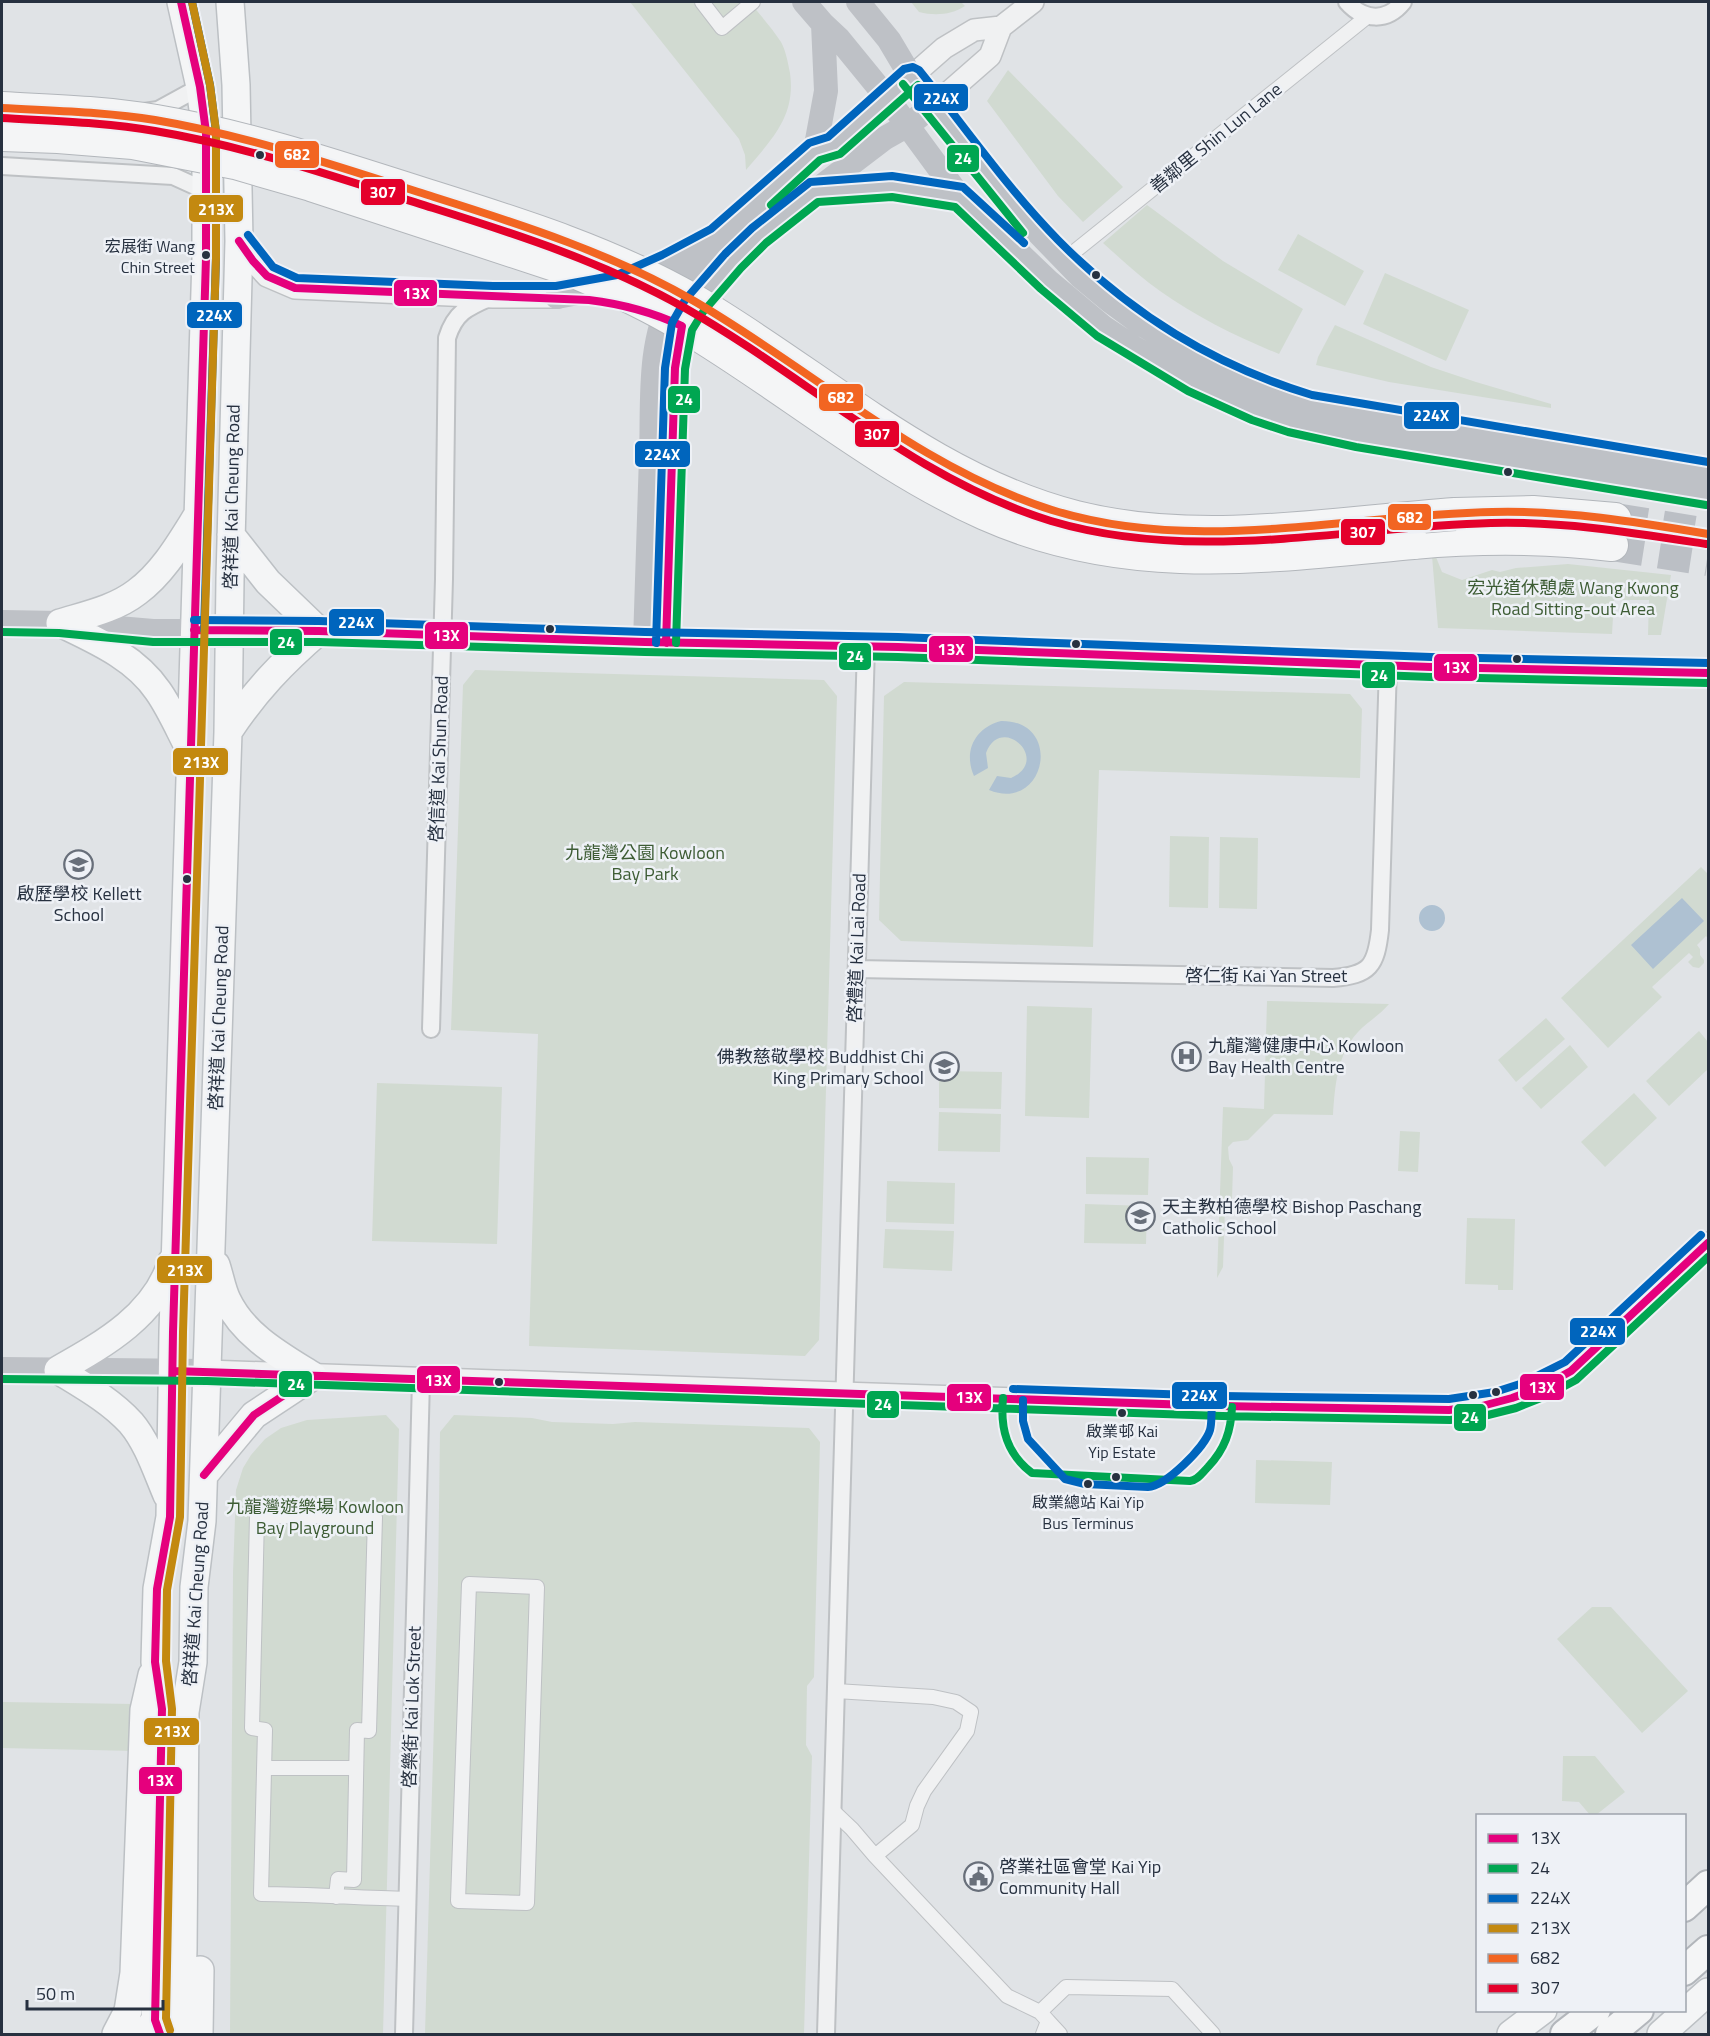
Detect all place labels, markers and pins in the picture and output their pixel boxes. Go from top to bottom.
unlabelled marker [254,149,266,161]
place label: 宏展街 Wang Chin Street [105,234,195,279]
marker: 宏展街 Wang Chin Street [200,249,212,261]
unlabelled marker [1090,269,1102,281]
unlabelled marker [1502,466,1514,478]
unlabelled marker [544,623,556,635]
unlabelled marker [1070,638,1082,650]
unlabelled marker [1511,653,1523,665]
school or university icon: 啟歷學校 Kellett School [63,849,95,881]
unlabelled marker [181,873,193,885]
place label: 啟歷學校 Kellett School [16,880,142,928]
place label: 九龍灣健康中心 Kowloon Bay Health Centre [1208,1032,1404,1080]
hospital icon: 九龍灣健康中心 Kowloon Bay Health Centre [1171,1040,1203,1072]
place label: 佛教慈敬學校 Buddhist Chi King Primary School [717,1043,924,1091]
school or university icon: 佛教慈敬學校 Buddhist Chi King Primary School [929,1051,961,1083]
place label: 天主教柏德學校 Bishop Paschang Catholic School [1162,1193,1421,1241]
school or university icon: 天主教柏德學校 Bishop Paschang Catholic School [1125,1201,1157,1233]
unlabelled marker [493,1376,505,1388]
unlabelled marker [1490,1386,1502,1398]
unlabelled marker [1467,1389,1479,1401]
marker: 啟業邨 Kai Yip Estate [1116,1407,1128,1419]
place label: 啟業邨 Kai Yip Estate [1086,1419,1158,1464]
unlabelled marker [1110,1471,1122,1483]
marker: 啟業總站 Kai Yip Bus Terminus [1082,1478,1094,1490]
place label: 啟業總站 Kai Yip Bus Terminus [1032,1490,1144,1535]
place label: 啓業社區會堂 Kai Yip Community Hall [999,1853,1161,1901]
public building icon: 啓業社區會堂 Kai Yip Community Hall [962,1861,994,1893]

